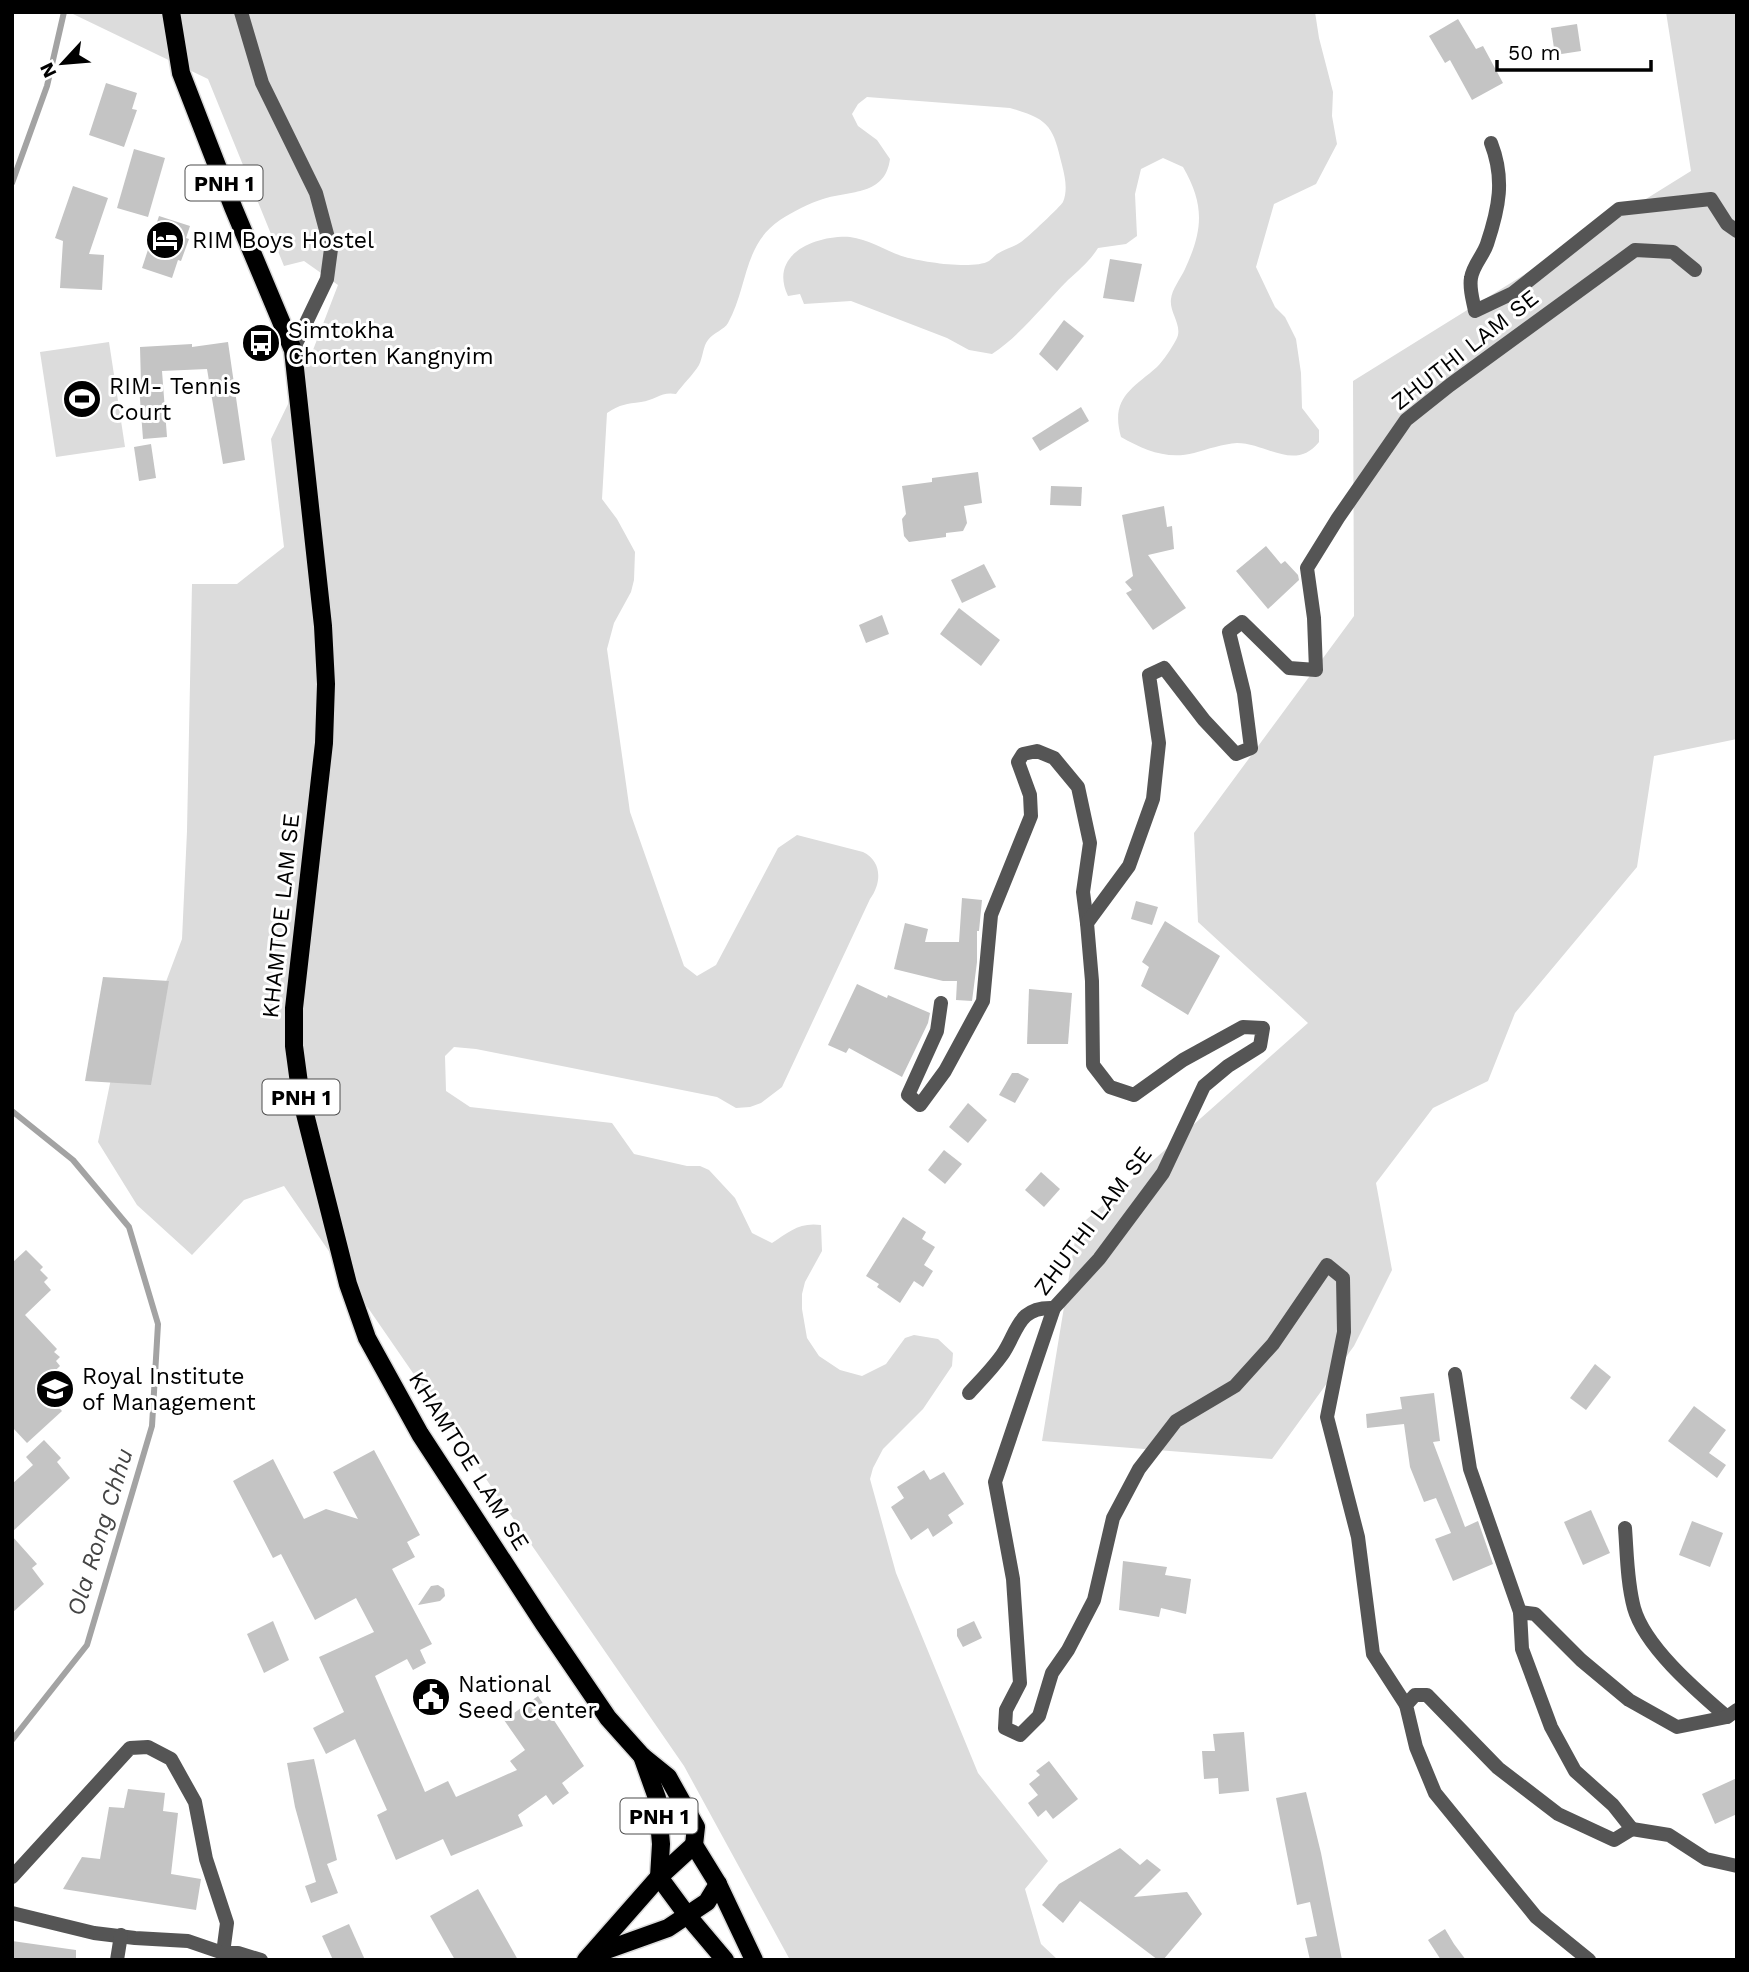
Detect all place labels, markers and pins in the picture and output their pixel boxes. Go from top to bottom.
hotel icon: RIM Boys Hostel [144,219,186,261]
place label: RIM Boys Hostel [192,227,374,254]
place label: Simtokha Chorten Kangnyim [288,317,494,370]
bus stop icon: Simtokha Chorten Kangnyim [240,322,282,364]
place label: RIM- Tennis Court [109,373,241,426]
sports icon: RIM- Tennis Court [61,378,103,420]
place label: Royal Institute of Management [82,1363,256,1416]
school or university icon: Royal Institute of Management [34,1368,76,1410]
place label: National Seed Center [458,1671,597,1724]
public building icon: National Seed Center [410,1676,452,1718]

